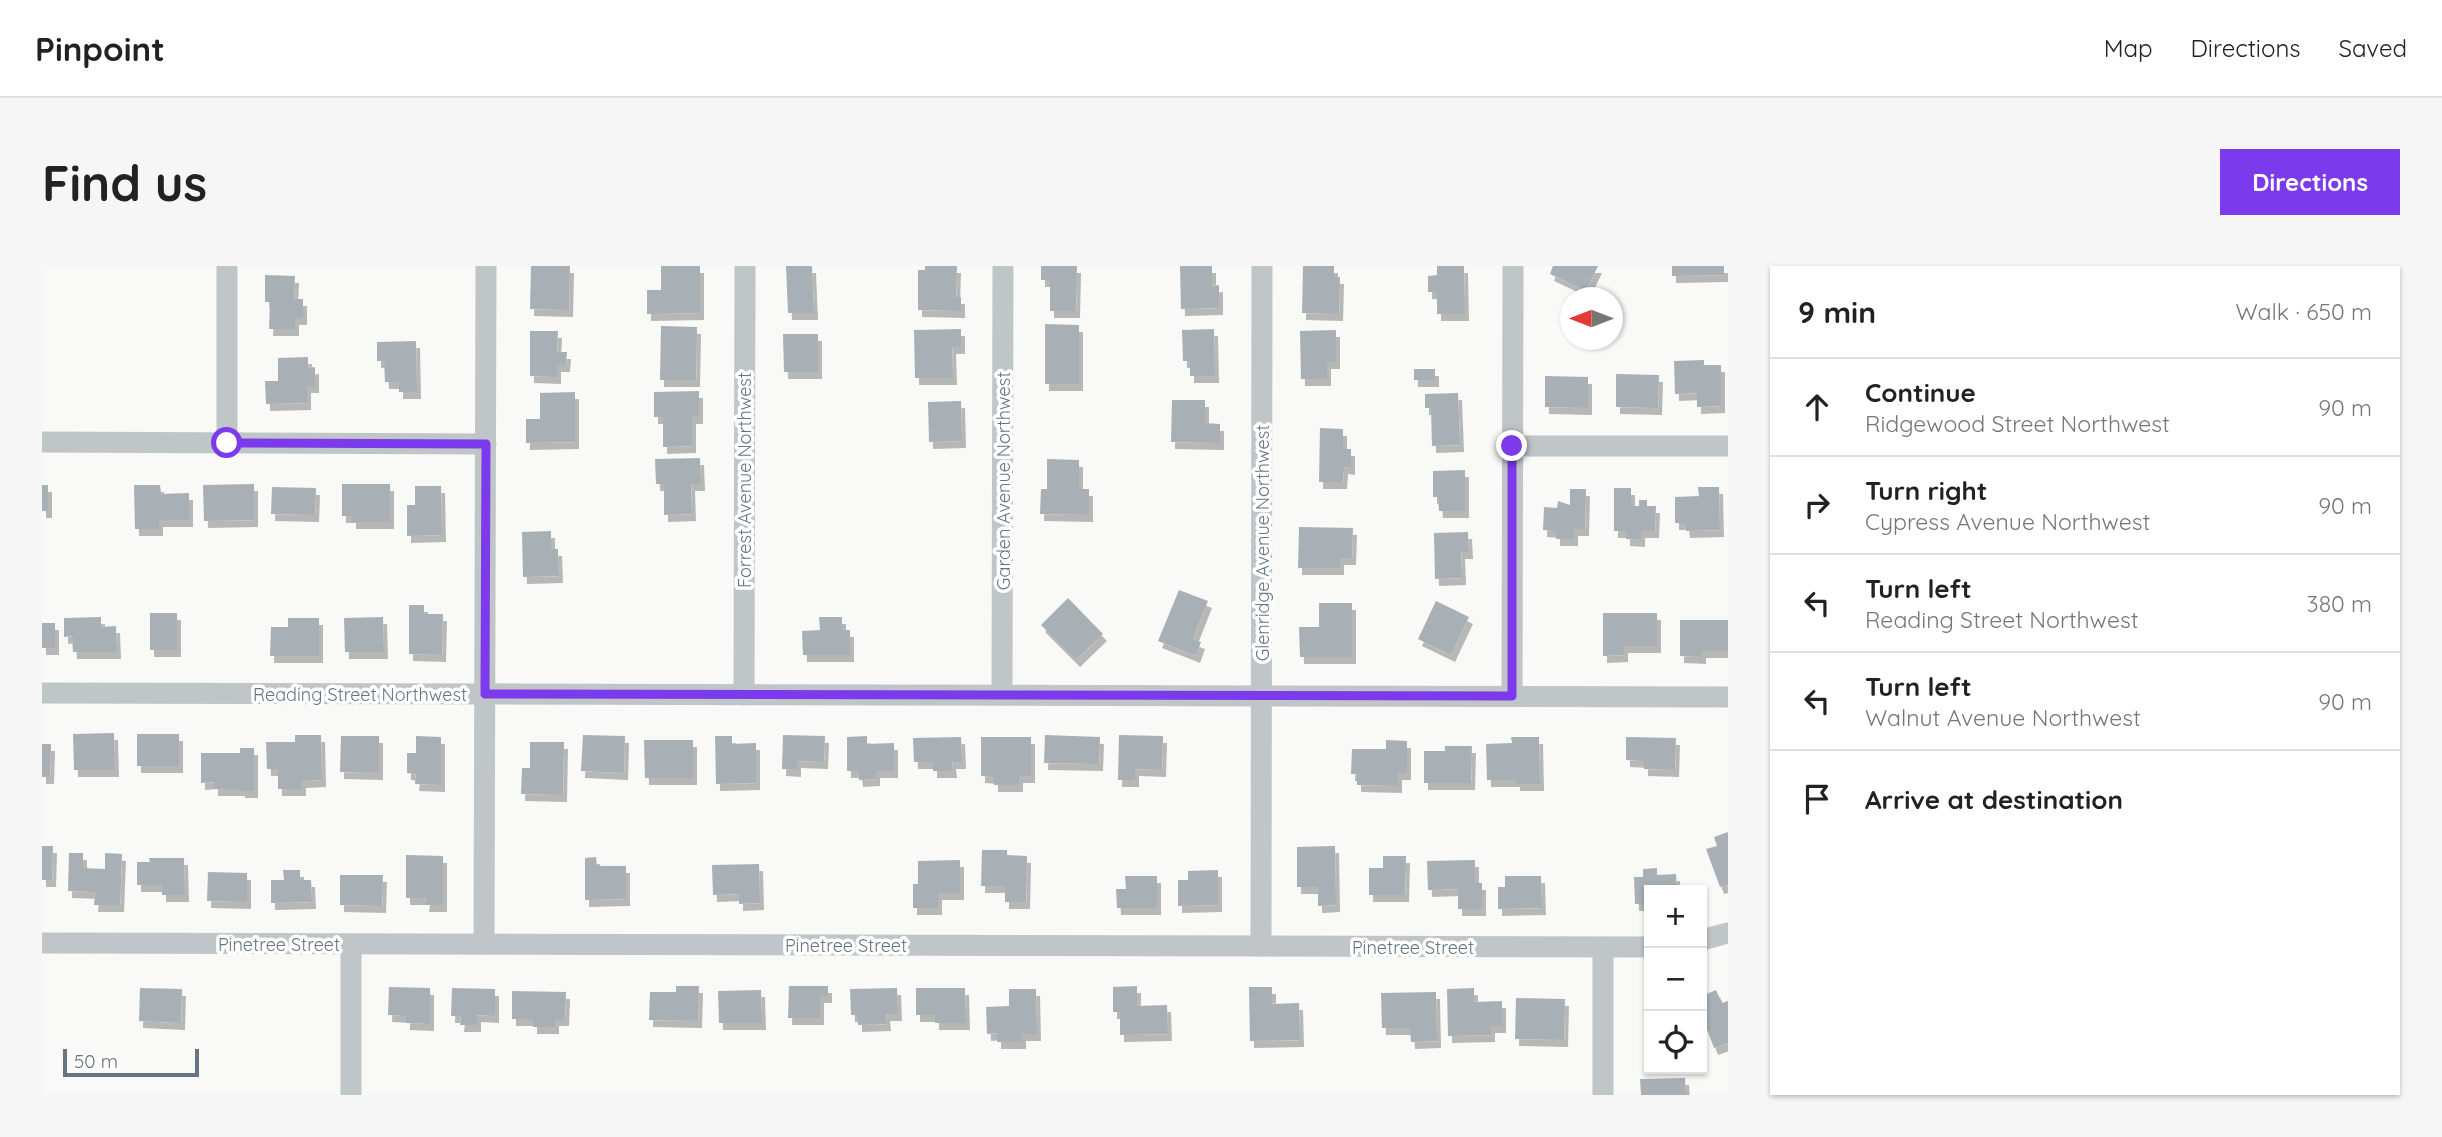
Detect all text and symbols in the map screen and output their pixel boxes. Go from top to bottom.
text: Pinpoint [35,28,165,69]
text: Map [2104,33,2153,63]
text: Directions [2191,33,2301,63]
text: Saved [2339,33,2407,63]
button: Directions [2220,149,2400,215]
text: Find us [42,152,207,213]
north arrow [1560,287,1623,350]
text: 9 min [1798,293,1876,331]
text: Walk · 650 m [2236,297,2372,326]
street label: Forrest Avenue Northwest [733,372,756,588]
street label: Garden Avenue Northwest [992,372,1015,590]
text: Continue [1865,376,1976,409]
icon: ahead [1798,388,1836,426]
text: 90 m [2318,393,2372,422]
text: Ridgewood Street Northwest [1865,409,2170,438]
street label: Glenridge Avenue Northwest [1251,425,1274,661]
route start [211,427,242,458]
route end [1496,430,1527,461]
text: Turn right [1865,474,1987,507]
icon: right [1798,486,1836,524]
text: 90 m [2318,491,2372,520]
text: Cypress Avenue Northwest [1865,507,2150,536]
text: Turn left [1865,572,1972,605]
icon: left [1798,584,1836,622]
text: 380 m [2307,589,2372,618]
text: Reading Street Northwest [1865,605,2138,634]
text: Turn left [1865,670,1972,703]
icon: left [1798,682,1836,720]
street label: Reading Street Northwest [253,683,467,706]
text: 90 m [2318,687,2372,716]
text: Walnut Avenue Northwest [1865,703,2141,732]
icon: arrive [1798,780,1836,818]
text: Arrive at destination [1865,783,2123,816]
map controls [1644,885,1707,1074]
button: + [1644,885,1707,948]
street label: Pinetree Street [218,933,340,956]
street label: Pinetree Street [785,934,907,957]
street label: Pinetree Street [1352,936,1474,959]
button: − [1644,948,1707,1011]
button: locate [1644,1011,1707,1074]
scale bar [63,1046,200,1078]
text: 50 m [74,1049,118,1073]

